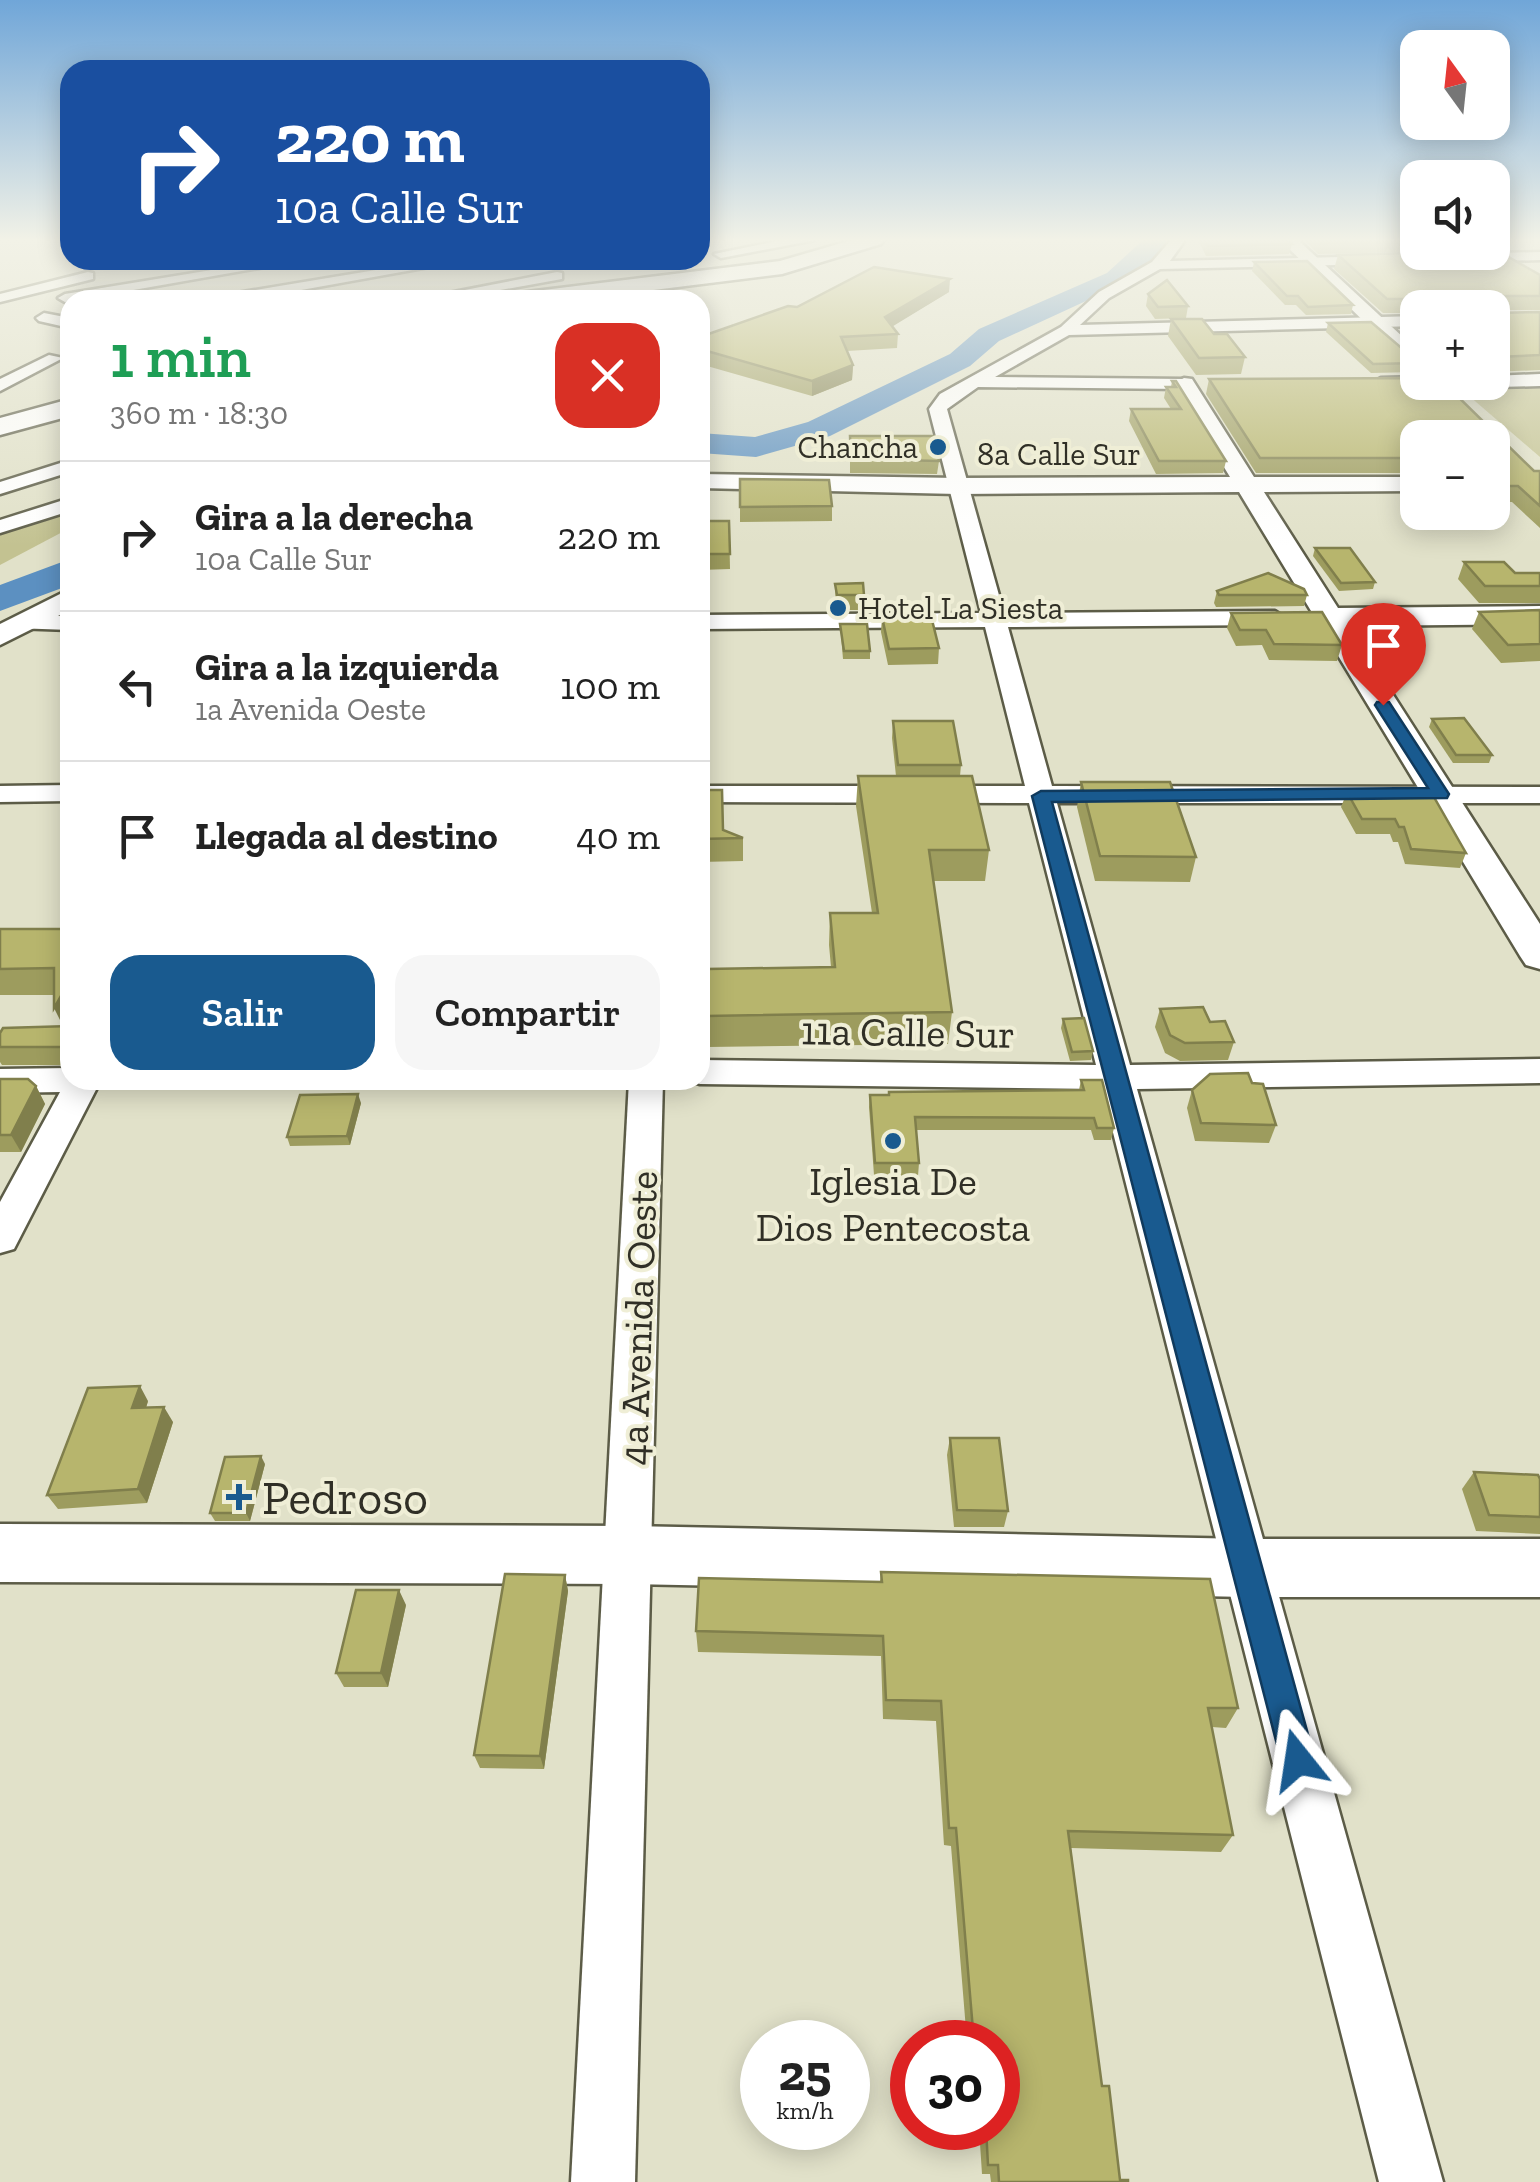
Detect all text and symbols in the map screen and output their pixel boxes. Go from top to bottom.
north arrow [1400,30,1510,140]
map controls [1400,30,1510,530]
text: 220 m [275,96,465,180]
icon: right [110,100,240,230]
button: sound [1400,160,1510,270]
text: 10a Calle Sur [275,181,524,235]
button: + [1400,290,1510,400]
text: 1 min [110,320,251,392]
button: close [555,323,660,428]
text: 360 m · 18:30 [110,394,288,432]
button: − [1400,420,1510,530]
place label: Chancha [797,428,918,466]
street label: 8a Calle Sur [977,435,1141,473]
marker: Chancha [927,436,949,458]
text: Gira a la derecha [195,494,473,540]
icon: right [110,509,165,564]
text: 220 m [558,513,660,559]
text: 10a Calle Sur [195,540,372,578]
place label: Hotel La Siesta [858,589,1063,627]
marker: Hotel La Siesta [827,597,849,619]
pin [1341,603,1426,706]
icon: arrive [1356,618,1411,673]
text: Gira a la izquierda [195,644,499,690]
icon: left [110,659,165,714]
text: 100 m [560,663,660,709]
text: 1a Avenida Oeste [195,690,426,728]
icon: arrive [110,809,165,864]
text: Llegada al destino [195,813,498,859]
text: 40 m [576,813,660,859]
button: Salir [110,955,375,1070]
button: Compartir [395,955,660,1070]
street label: 11a Calle Sur [801,1006,1015,1058]
marker: Iglesia De Dios Pentecosta [882,1130,904,1152]
place label: Iglesia De Dios Pentecosta [756,1157,1030,1251]
street label: 4a Avenida Oeste [609,1170,667,1466]
place label: Pedroso [262,1469,428,1526]
marker: Pedroso [226,1484,252,1510]
position arrow [1246,1708,1350,1812]
speed limit sign: 30 [890,2020,1020,2150]
text: 25 [779,2043,831,2103]
text: km/h [776,2095,834,2125]

